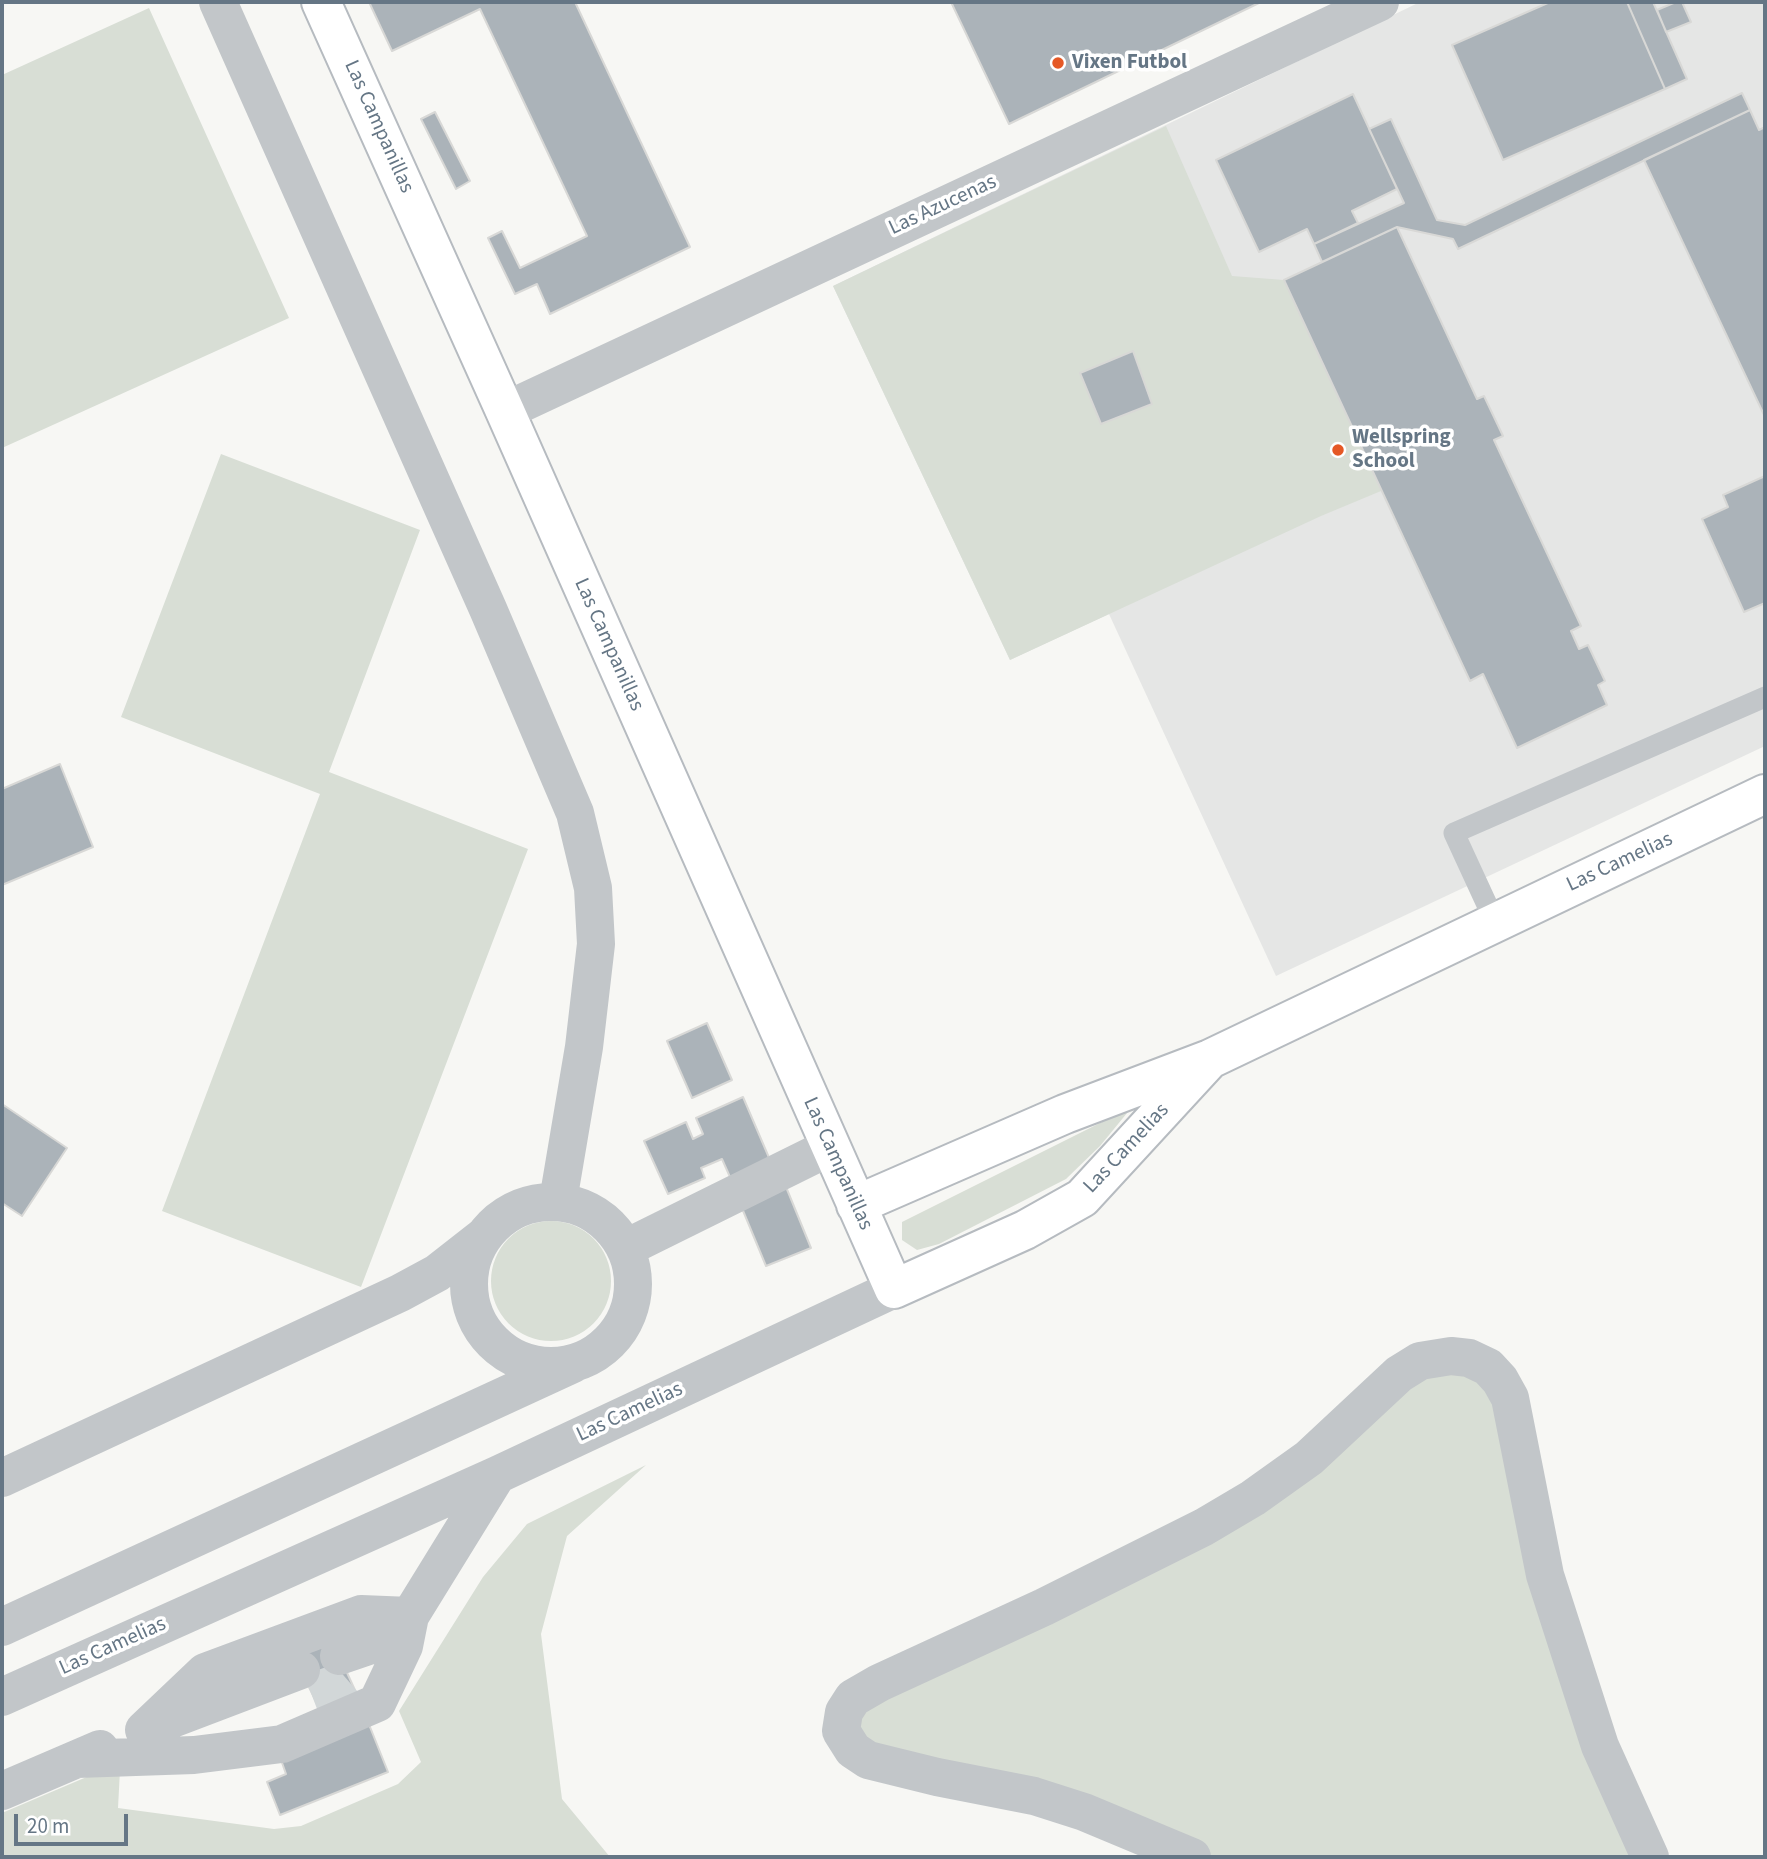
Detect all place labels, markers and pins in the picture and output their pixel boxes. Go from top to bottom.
place label: Vixen Futbol [1072,50,1187,76]
marker: Vixen Futbol [1050,55,1066,71]
place label: Wellspring School [1352,425,1451,475]
marker: Wellspring School [1330,442,1346,458]

